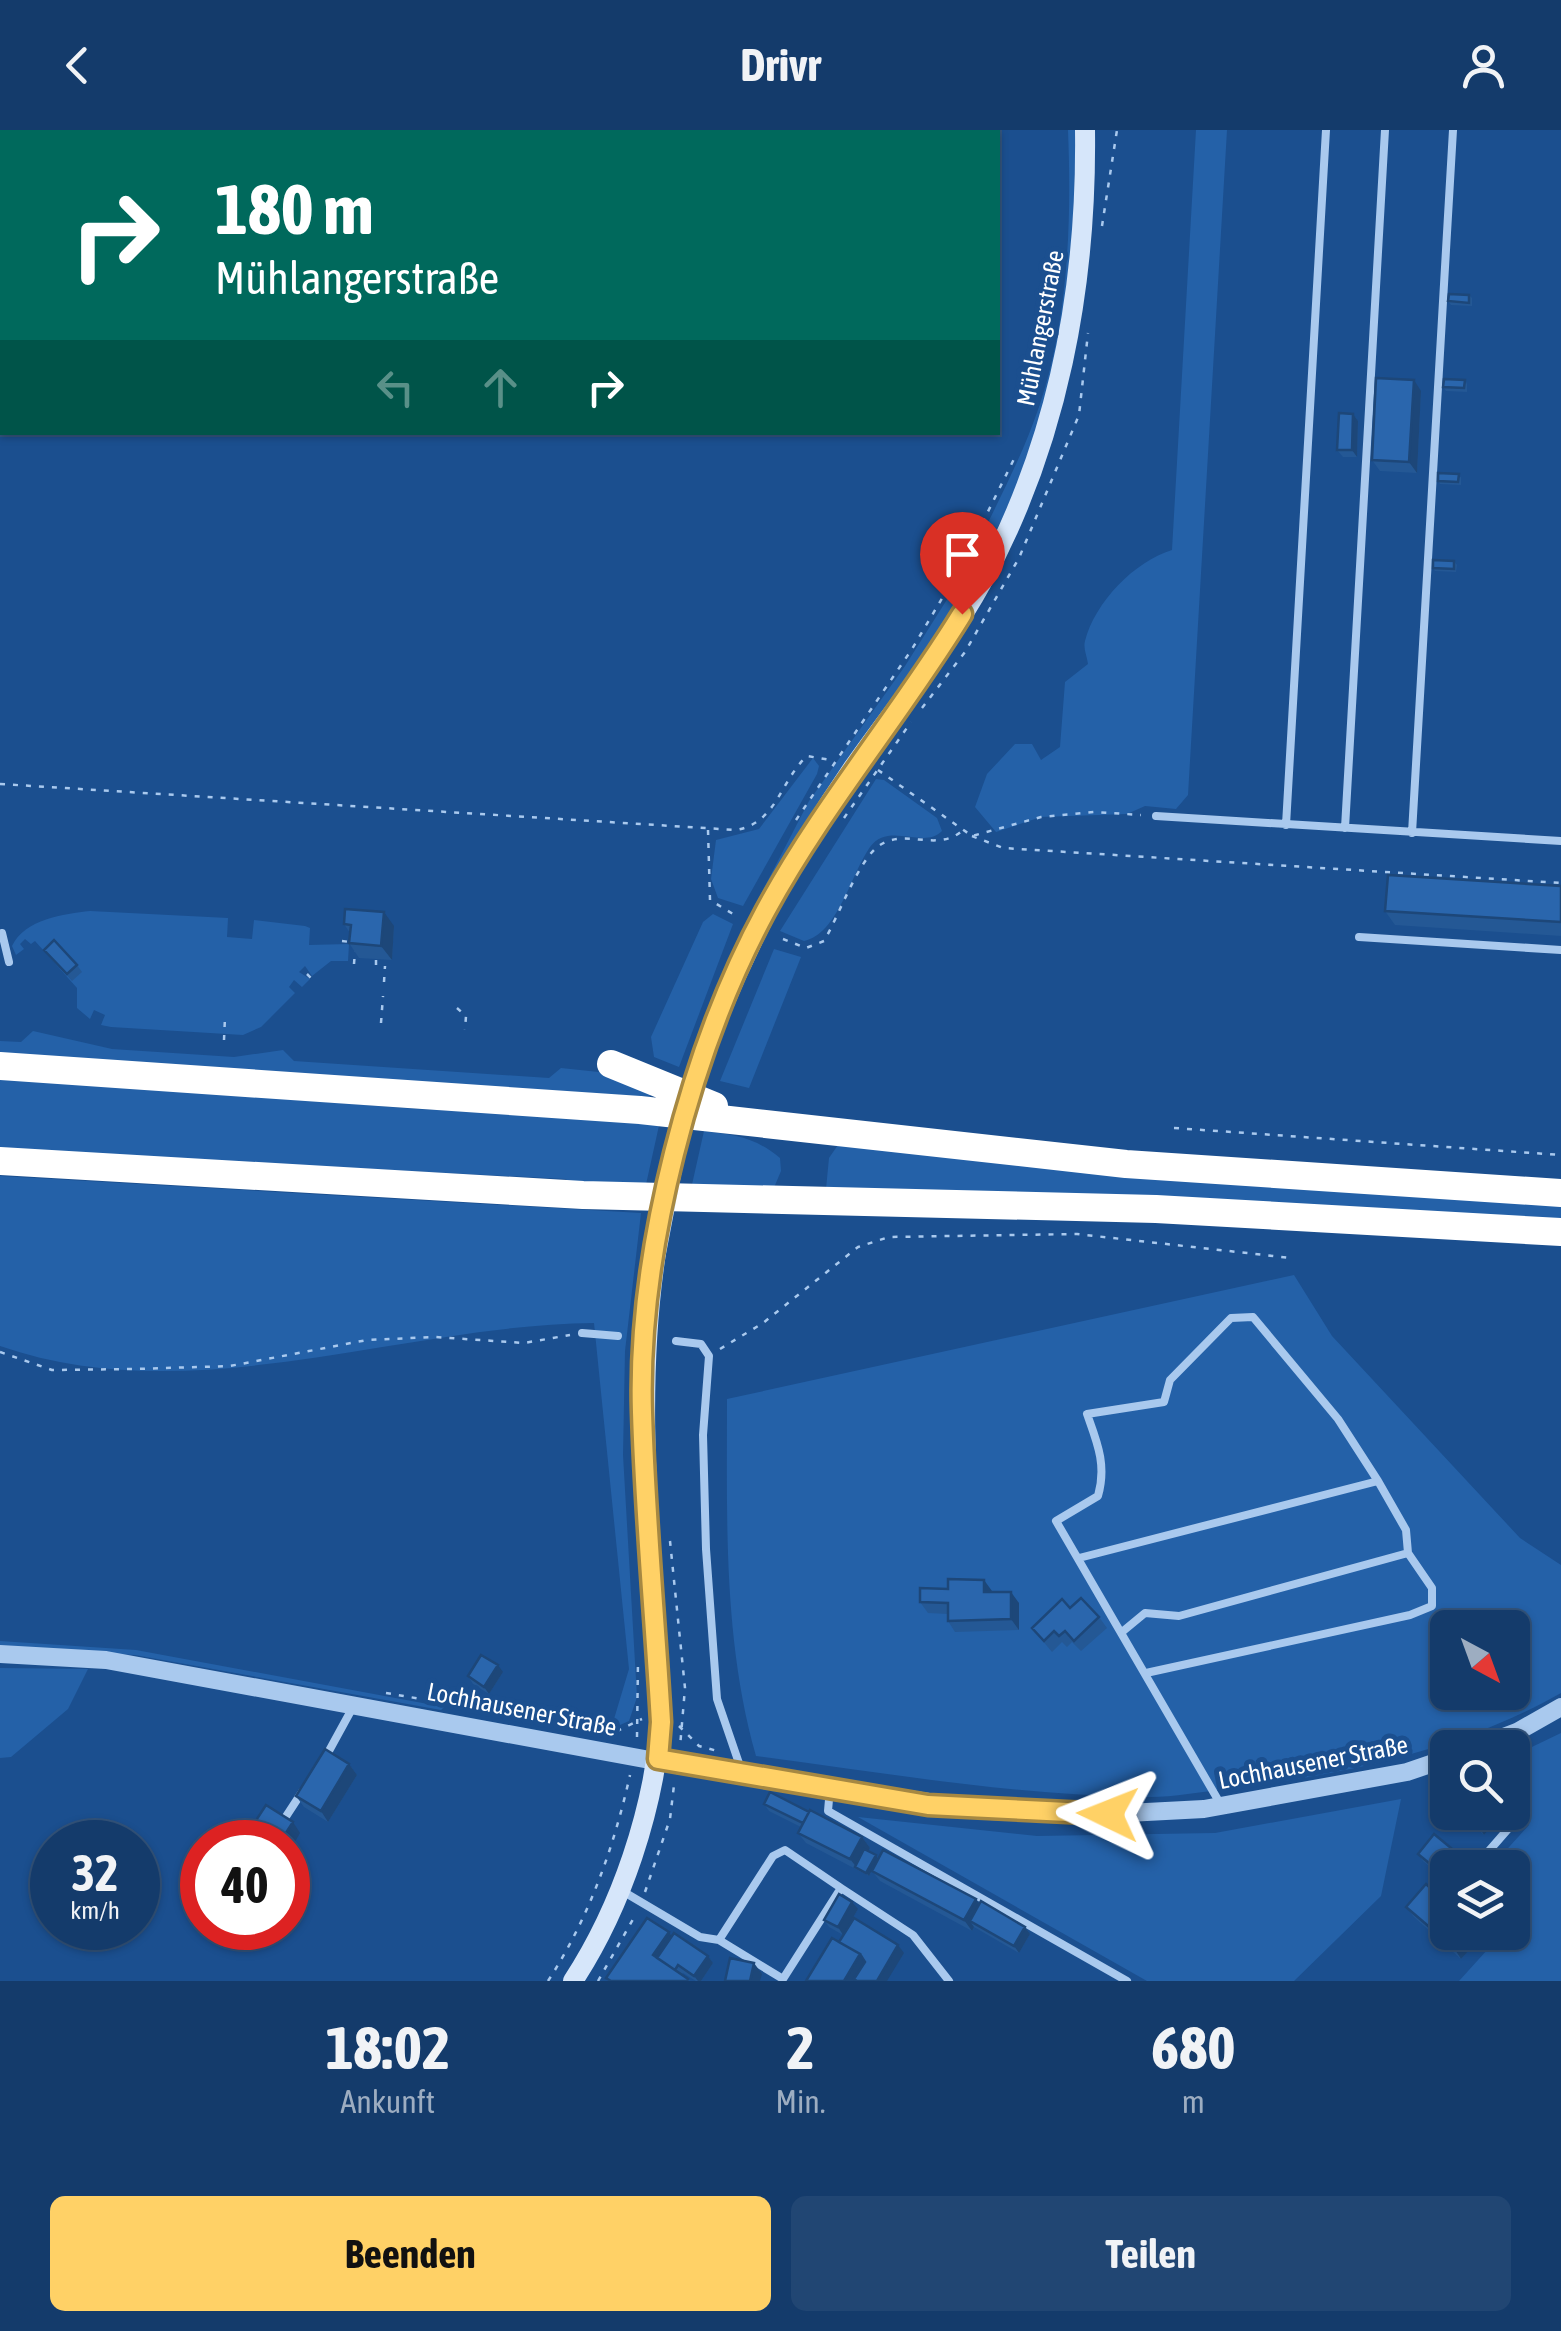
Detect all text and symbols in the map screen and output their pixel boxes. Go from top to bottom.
icon: back [50,38,105,93]
icon: person [1456,38,1511,93]
text: Drivr [740,39,821,91]
text: 180 m [215,169,374,249]
icon: right [50,170,180,300]
street label: Mühlangerstraße [1011,248,1069,408]
text: Mühlangerstraße [215,252,499,304]
icon: left [368,360,423,415]
icon: ahead [473,360,528,415]
icon: right [578,360,633,415]
pin [920,512,1005,615]
icon: arrive [935,527,990,582]
north arrow [1430,1610,1530,1710]
map controls [1430,1610,1530,1950]
street label: Lochhausener Straße [425,1677,619,1741]
street label: Lochhausener Straße [1216,1730,1410,1794]
button: search [1430,1730,1530,1830]
position arrow [1056,1762,1160,1866]
speed limit sign: 40 [180,1820,310,1950]
text: 32 [71,1844,118,1902]
button: layers [1430,1850,1530,1950]
text: km/h [70,1896,120,1924]
text: 18:02 [325,2013,450,2082]
text: 2 [786,2013,815,2082]
text: 680 [1151,2013,1236,2082]
text: Ankunft [341,2083,435,2120]
text: Min. [776,2083,826,2120]
text: m [1182,2083,1205,2120]
button: Beenden [50,2196,771,2311]
button: Teilen [791,2196,1511,2311]

